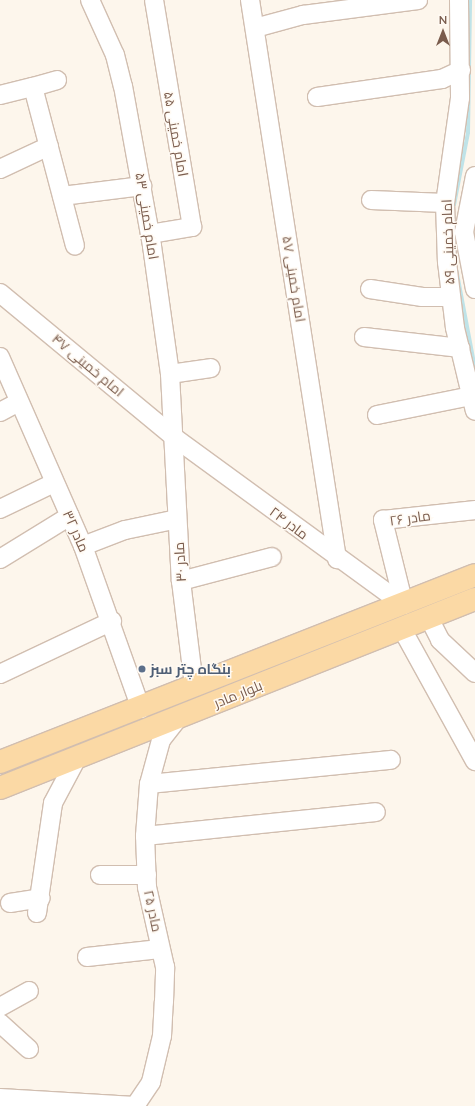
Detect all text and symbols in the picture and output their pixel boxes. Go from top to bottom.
north arrow [423,12,463,52]
text: N [439,13,447,26]
street label: امام خمینی ۵۵ [160,90,192,178]
street label: امام خمینی ۵۳ [132,171,162,261]
street label: امام خمینی ۵۹ [438,199,458,285]
street label: امام خمینی ۵۷ [279,235,309,323]
street label: امام خمینی ۴۷ [49,330,127,400]
street label: مادر ۲۴ [266,503,312,543]
street label: مادر ۳۲ [59,507,93,555]
street label: مادر ۲۶ [388,507,432,529]
street label: مادر ۳۰ [171,542,189,582]
place label: بنگاه چتر سبز [150,661,231,677]
marker: بنگاه چتر سبز [137,664,147,674]
street label: بلوار مادر [211,677,265,711]
street label: مادر ۲۵ [140,889,166,933]

